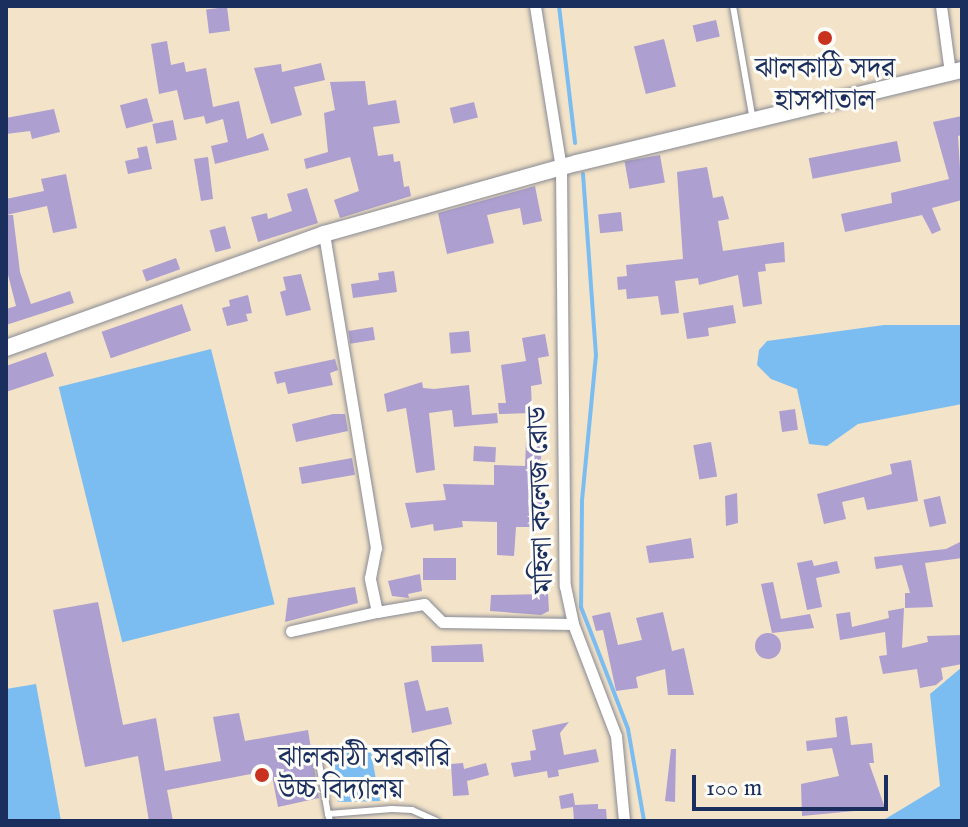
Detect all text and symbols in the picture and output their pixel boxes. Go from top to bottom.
marker: ঝালকাঠি সদর হাসপাতাল [814,27,836,49]
place label: ঝালকাঠি সদর হাসপাতাল [755,53,895,119]
street label: মহিলা কলেজ রোড [522,406,562,594]
place label: ঝালকাঠী সরকারি উচ্চ বিদ্যালয় [278,742,450,808]
scale bar [696,759,892,809]
marker: ঝালকাঠী সরকারি উচ্চ বিদ্যালয় [253,766,271,784]
text: 100 m [706,773,762,804]

